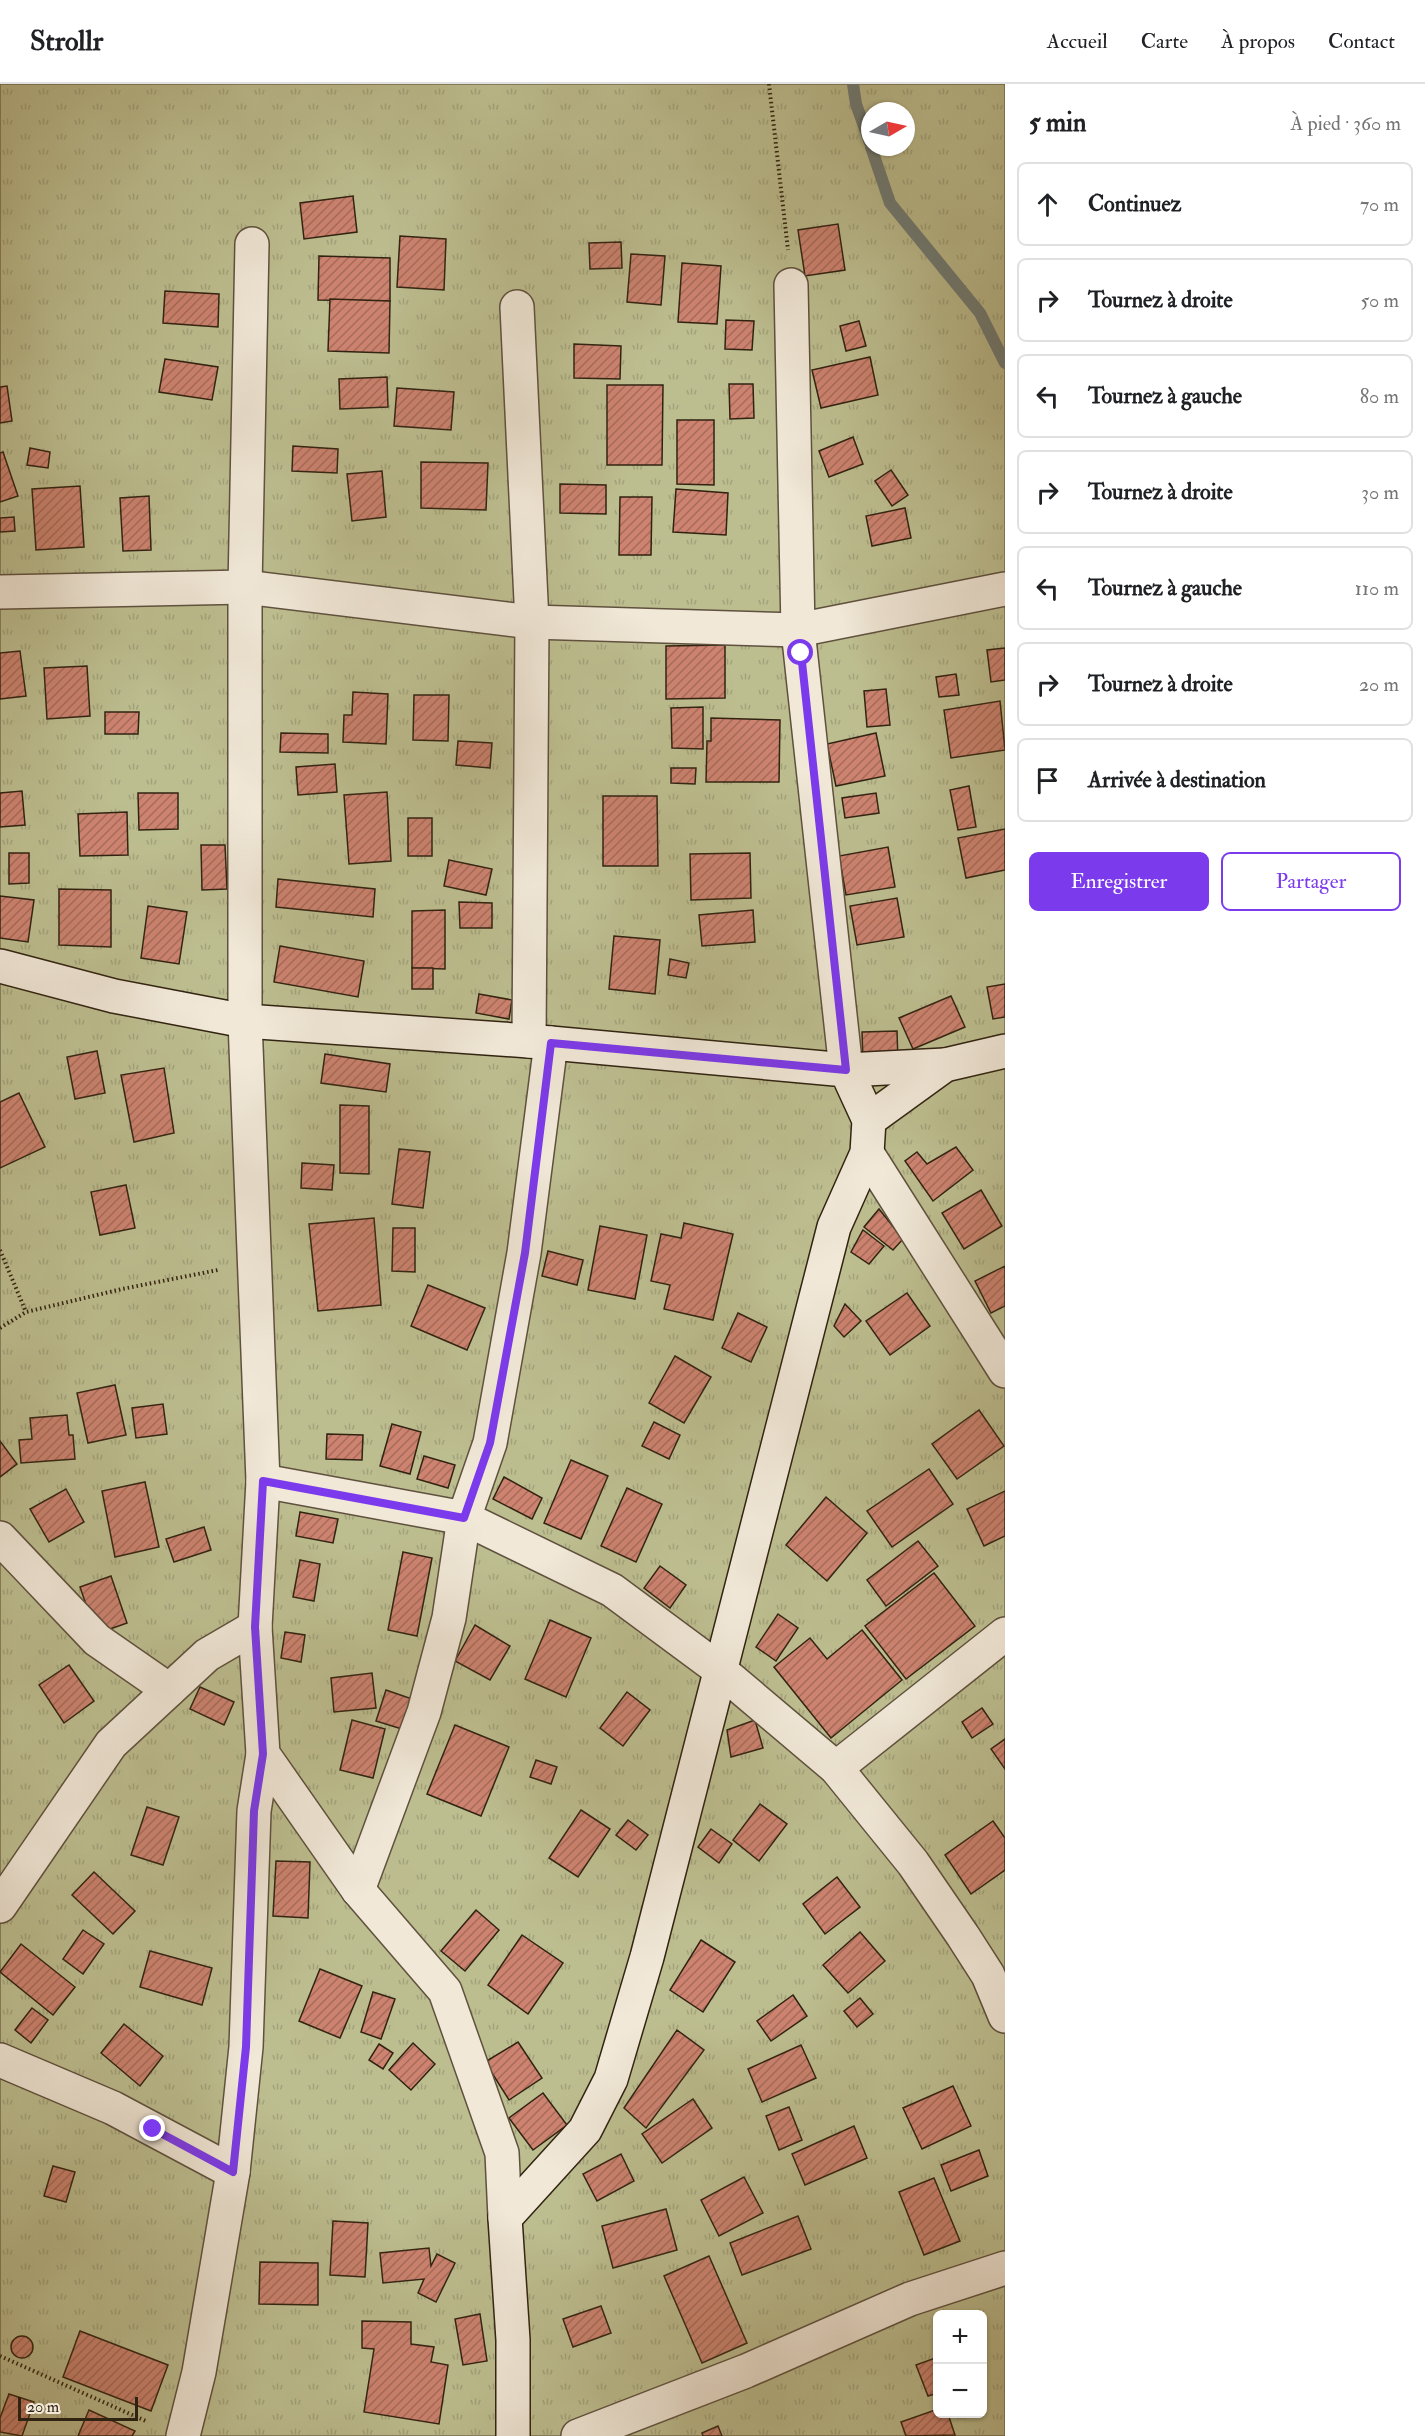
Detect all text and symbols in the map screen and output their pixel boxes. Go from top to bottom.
text: Strollr [30,24,103,59]
text: Accueil [1047,28,1108,55]
text: Carte [1141,28,1188,55]
text: À propos [1221,28,1295,55]
text: Contact [1328,28,1395,55]
north arrow [861,102,915,156]
text: 5 min [1029,107,1086,139]
text: À pied · 360 m [1291,111,1401,136]
icon: ahead [1031,188,1064,221]
text: Continuez [1088,190,1181,218]
text: 70 m [1360,192,1399,217]
icon: right [1031,284,1064,317]
text: Tournez à droite [1088,286,1233,314]
text: 50 m [1360,288,1399,313]
icon: left [1031,380,1064,413]
text: Tournez à gauche [1088,382,1242,410]
text: 80 m [1360,384,1399,409]
icon: right [1031,476,1064,509]
text: Tournez à droite [1088,478,1233,506]
text: 30 m [1361,480,1399,505]
icon: left [1031,572,1064,605]
text: Tournez à gauche [1088,574,1242,602]
text: 110 m [1355,576,1399,601]
route start [787,639,813,665]
icon: right [1031,668,1064,701]
text: Tournez à droite [1088,670,1233,698]
text: 20 m [1359,672,1399,697]
icon: arrive [1031,764,1064,797]
text: Arrivée à destination [1088,766,1266,794]
button: Enregistrer [1029,852,1209,911]
button: Partager [1221,852,1401,911]
route end [139,2115,165,2141]
map controls [933,2310,987,2418]
button: + [933,2310,987,2364]
button: − [933,2364,987,2418]
scale bar [18,2394,138,2422]
text: 20 m [27,2397,59,2417]

